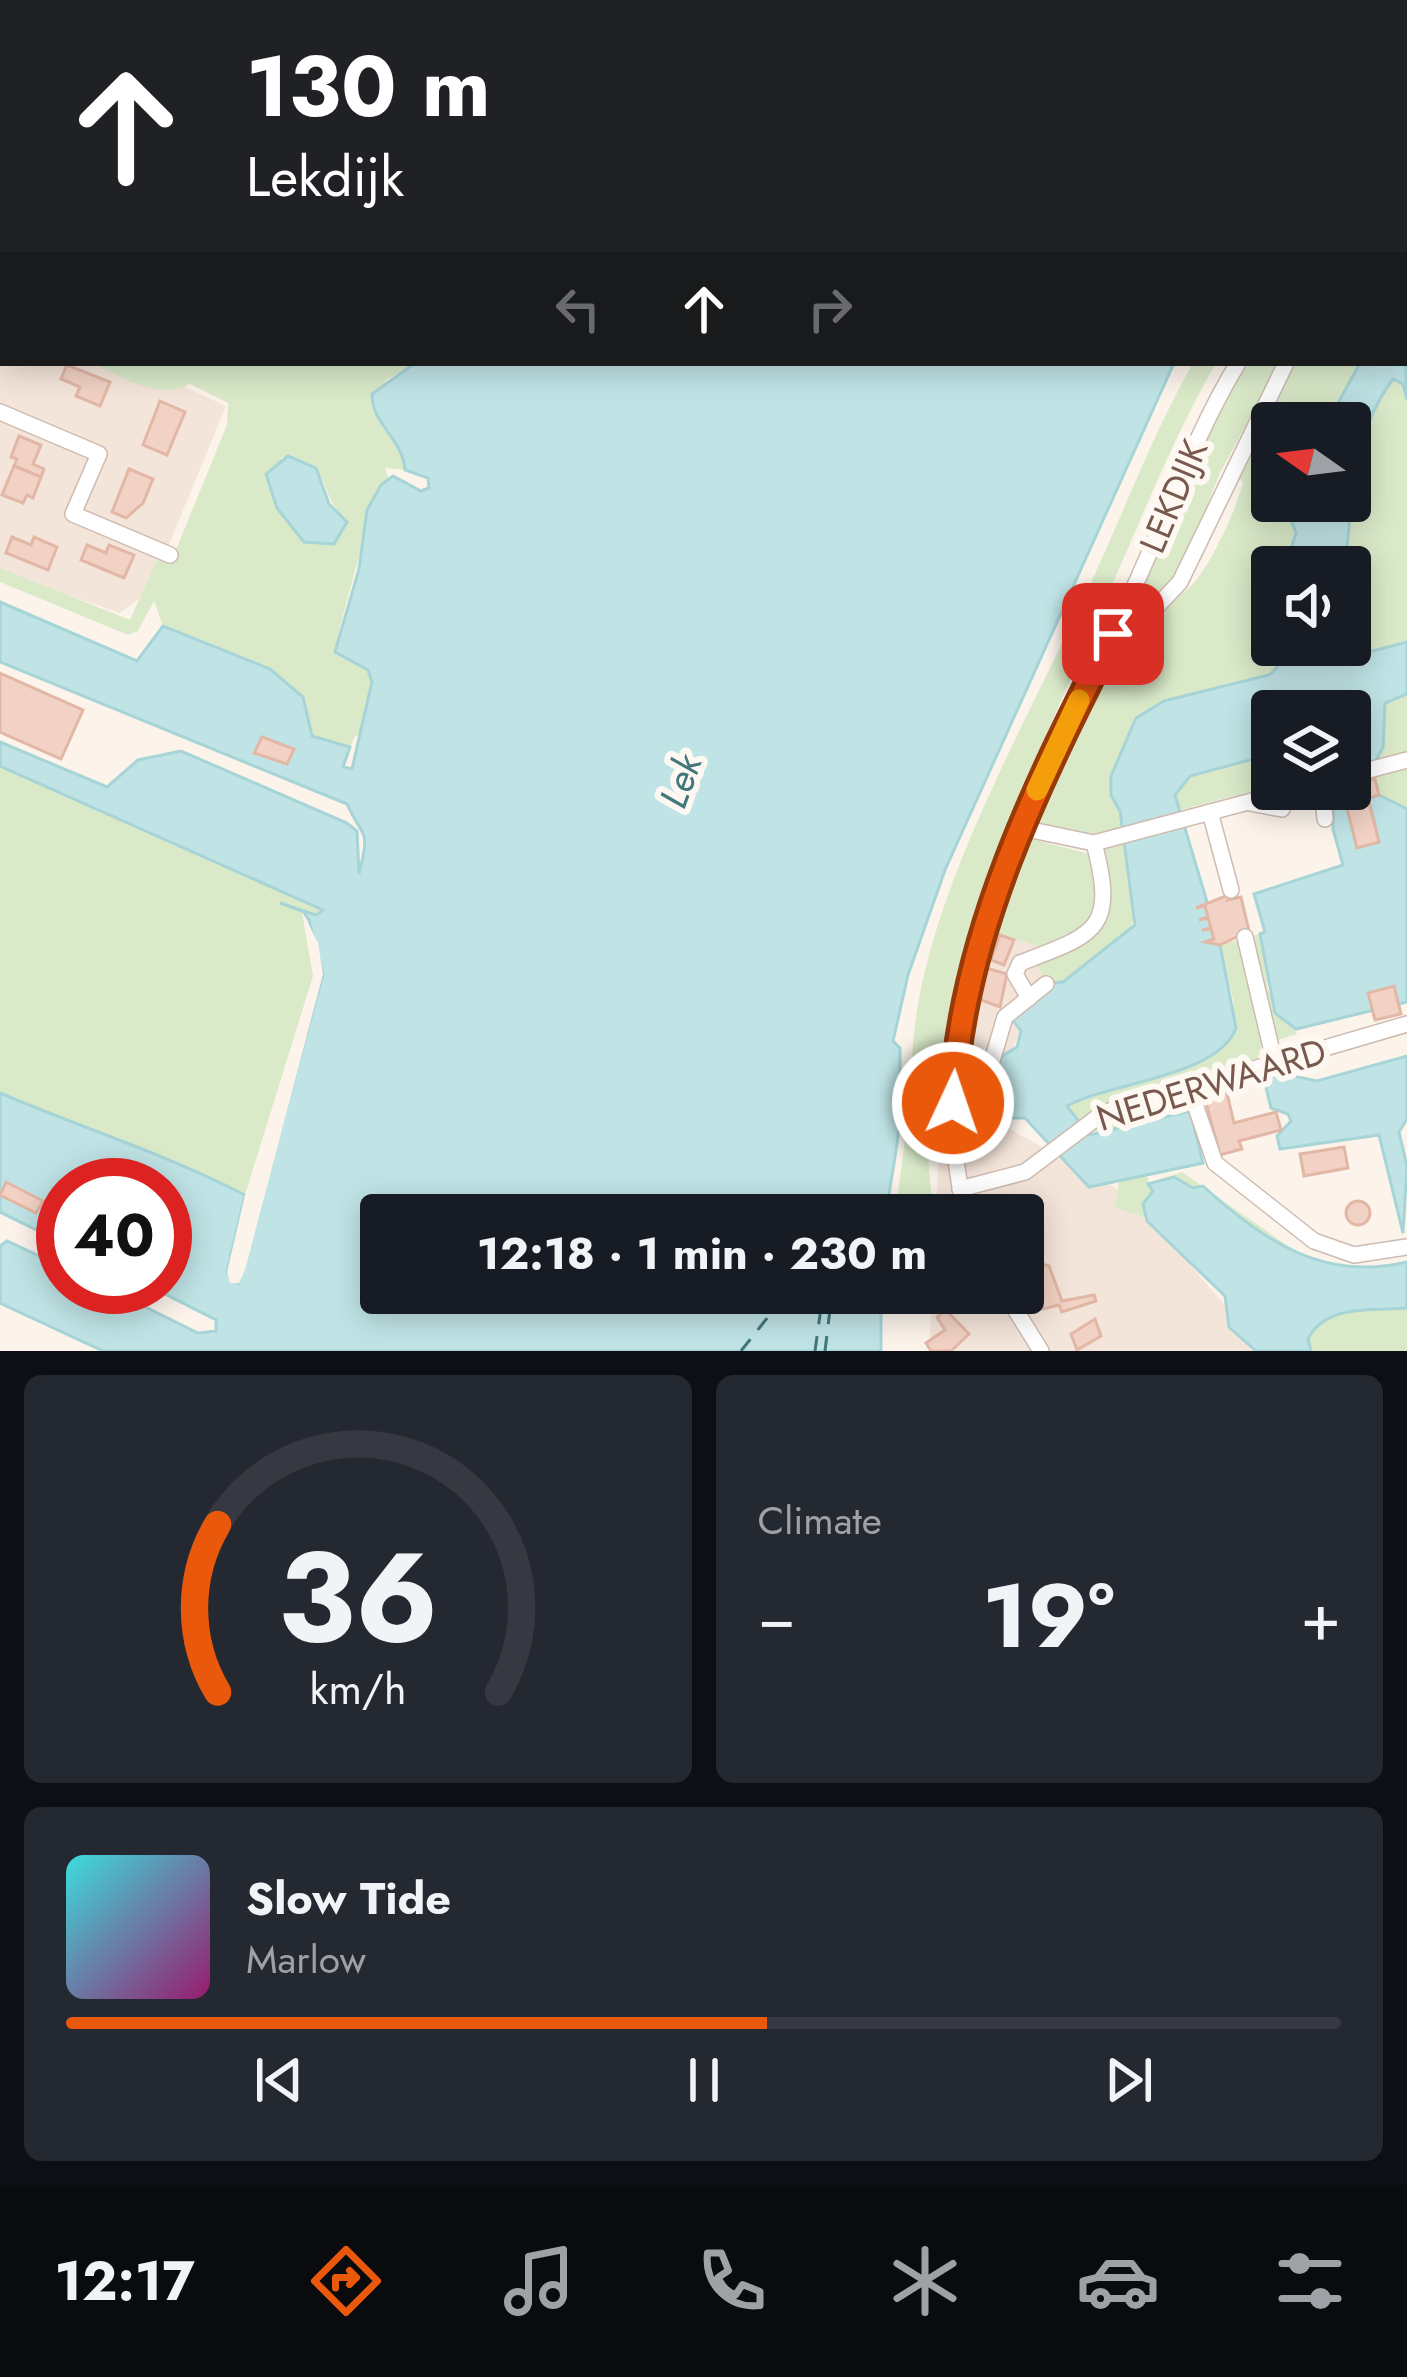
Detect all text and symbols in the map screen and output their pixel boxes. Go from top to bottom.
text: 130 m [246,26,491,148]
icon: ahead [48,48,204,204]
text: Lekdijk [246,138,404,216]
icon: left [545,276,611,342]
icon: ahead [671,276,737,342]
icon: right [797,276,863,342]
north arrow [1251,402,1371,522]
map controls [1251,402,1371,810]
street label: LEKDIJK [1126,431,1220,561]
button: sound [1251,546,1371,666]
pin [1062,583,1164,685]
icon: arrive [1080,601,1146,667]
button: layers [1251,690,1371,810]
water label: Lek [645,744,717,816]
street label: NEDERWAARD [1090,1024,1332,1144]
position arrow [890,1040,1016,1166]
speed limit sign: 40 [36,1158,192,1314]
text: 12:18 · 1 min · 230 m [477,1221,927,1286]
text: Climate [758,1492,882,1549]
text: 36 [277,1507,438,1688]
text: 19° [982,1551,1115,1681]
text: − [758,1569,796,1665]
text: + [1300,1569,1341,1665]
text: km/h [309,1658,406,1720]
text: Slow Tide [246,1866,451,1931]
text: Marlow [246,1931,366,1988]
icon: previous [246,2047,312,2113]
icon: pause [671,2047,737,2113]
icon: next [1096,2047,1162,2113]
icon: directions [304,2239,388,2323]
icon: music [497,2239,581,2323]
icon: phone [690,2239,774,2323]
icon: climate [883,2239,967,2323]
icon: car [1076,2239,1160,2323]
icon: filters [1268,2239,1352,2323]
text: 12:17 [54,2242,195,2320]

